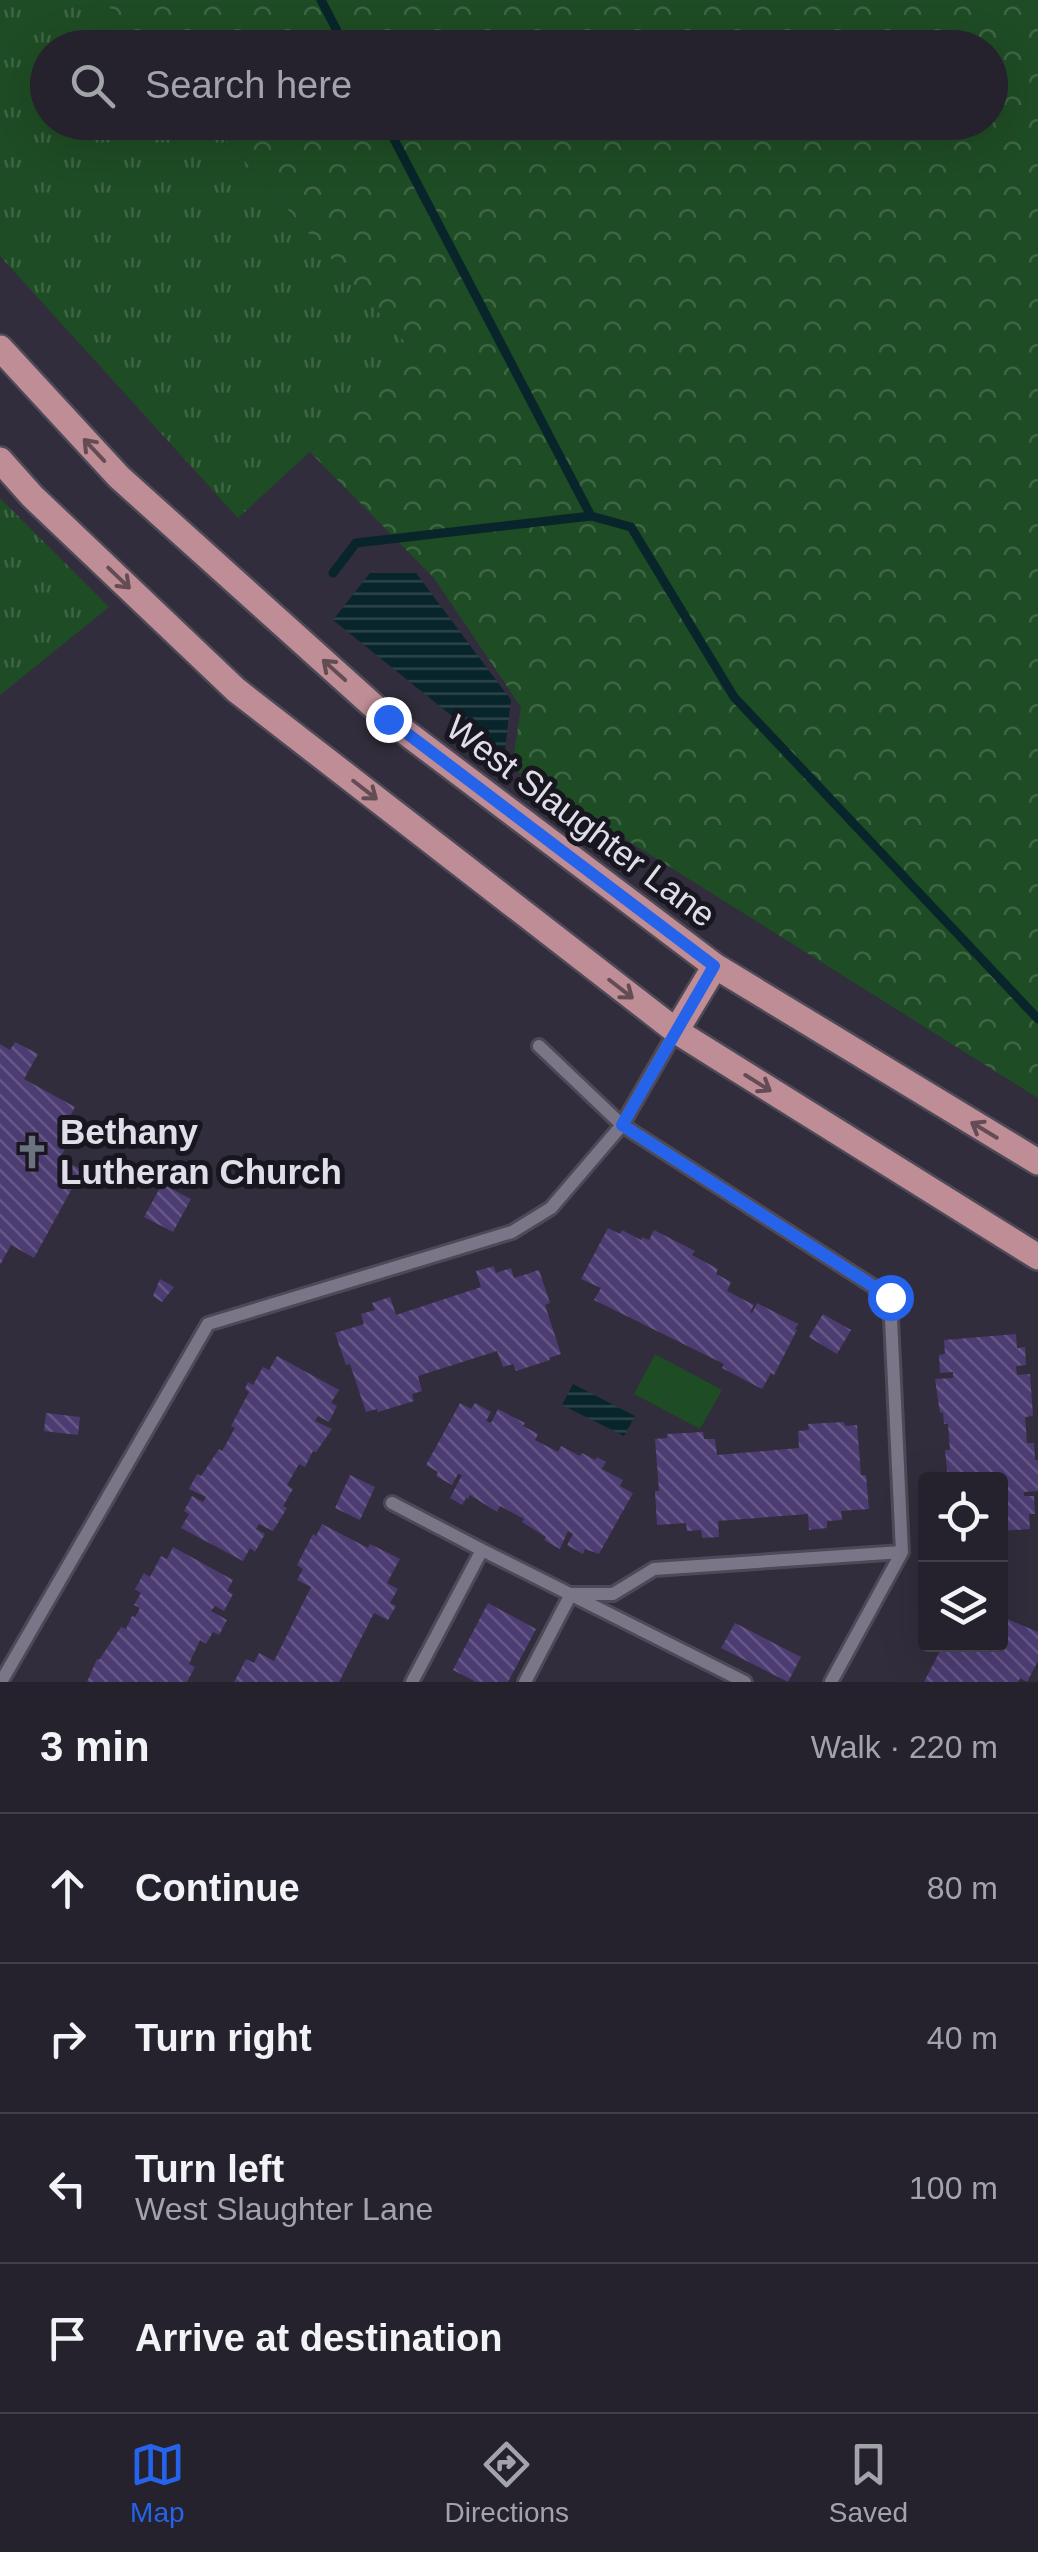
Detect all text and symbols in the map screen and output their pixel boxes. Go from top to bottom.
search box [30,30,1008,140]
icon: search [65,58,120,113]
text: Search here [145,64,352,106]
one-way arrow [83,438,106,463]
one-way arrow [106,566,130,590]
one-way arrow [322,659,347,682]
route end [366,697,412,743]
street label: West Slaughter Lane [439,707,723,934]
one-way arrow [351,779,378,800]
one-way arrow [607,978,634,999]
one-way arrow [744,1073,772,1094]
place label: Bethany Lutheran Church [60,1112,342,1191]
one-way arrow [970,1120,999,1140]
church icon: Bethany Lutheran Church [13,1133,51,1171]
route start [868,1275,914,1321]
map controls [918,1472,1008,1652]
button: locate [918,1472,1008,1562]
button: layers [918,1562,1008,1652]
text: 3 min [40,1723,150,1770]
text: Walk · 220 m [811,1729,998,1765]
icon: ahead [40,1861,95,1916]
text: Continue [135,1867,300,1909]
text: 80 m [927,1870,998,1906]
icon: right [40,2011,95,2066]
text: Turn right [135,2017,312,2059]
text: 40 m [927,2020,998,2056]
text: Turn left [135,2148,284,2190]
icon: left [40,2161,95,2216]
text: 100 m [909,2170,998,2206]
text: West Slaughter Lane [135,2191,433,2227]
icon: arrive [40,2311,95,2366]
text: Arrive at destination [135,2317,502,2359]
tab: Map [130,2437,185,2529]
tab: Directions [445,2437,569,2529]
tab: Saved [829,2437,908,2529]

